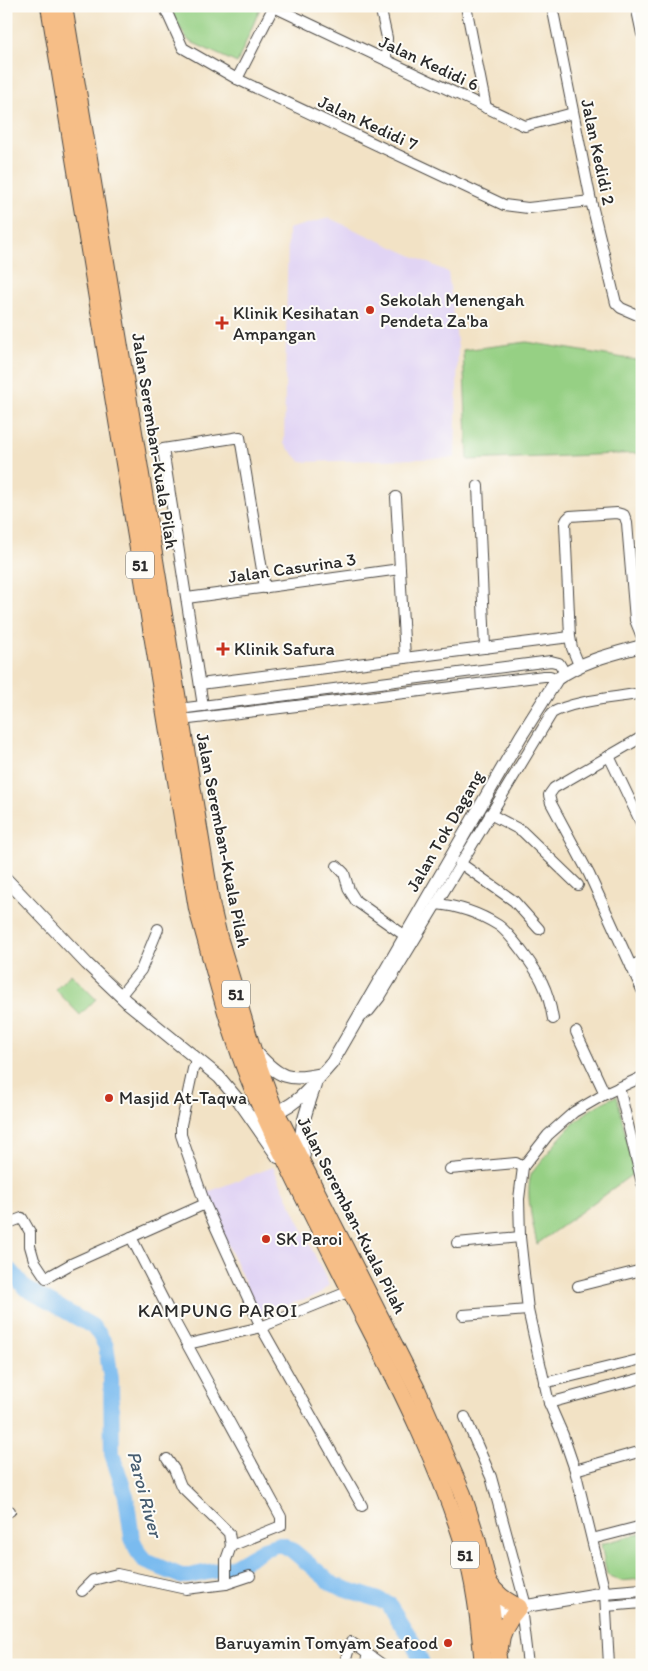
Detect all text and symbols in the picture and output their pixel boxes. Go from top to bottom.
street label: Jalan Kedidi 6 [375,30,483,96]
street label: Jalan Kedidi 7 [315,90,421,156]
street label: Jalan Kedidi 2 [576,97,620,208]
place label: Sekolah Menengah Pendeta Za'ba [380,289,525,332]
place label: Klinik Kesihatan Ampangan [233,302,359,345]
marker: Sekolah Menengah Pendeta Za'ba [364,304,376,316]
marker: Klinik Kesihatan Ampangan [215,316,229,330]
street label: Jalan Seremban-Kuala Pilah [127,331,183,551]
street label: Jalan Casurina 3 [227,548,358,588]
road number: 51 [126,552,154,578]
place label: Klinik Safura [234,638,335,660]
marker: Klinik Safura [216,642,230,656]
street label: Jalan Seremban-Kuala Pilah [191,731,255,950]
street label: Jalan Tok Dagang [401,766,489,895]
road number: 51 [222,981,250,1008]
place label: Masjid At-Taqwa [119,1087,247,1109]
marker: Masjid At-Taqwa [103,1092,115,1104]
street label: Jalan Seremban-Kuala Pilah [293,1113,412,1318]
place label: SK Paroi [276,1228,342,1250]
marker: SK Paroi [260,1233,272,1245]
district label: KAMPUNG PAROI [138,1299,298,1322]
water label: Paroi River [122,1448,168,1542]
road number: 51 [451,1542,479,1568]
place label: Baruyamin Tomyam Seafood [215,1632,438,1654]
marker: Baruyamin Tomyam Seafood [442,1637,454,1649]

